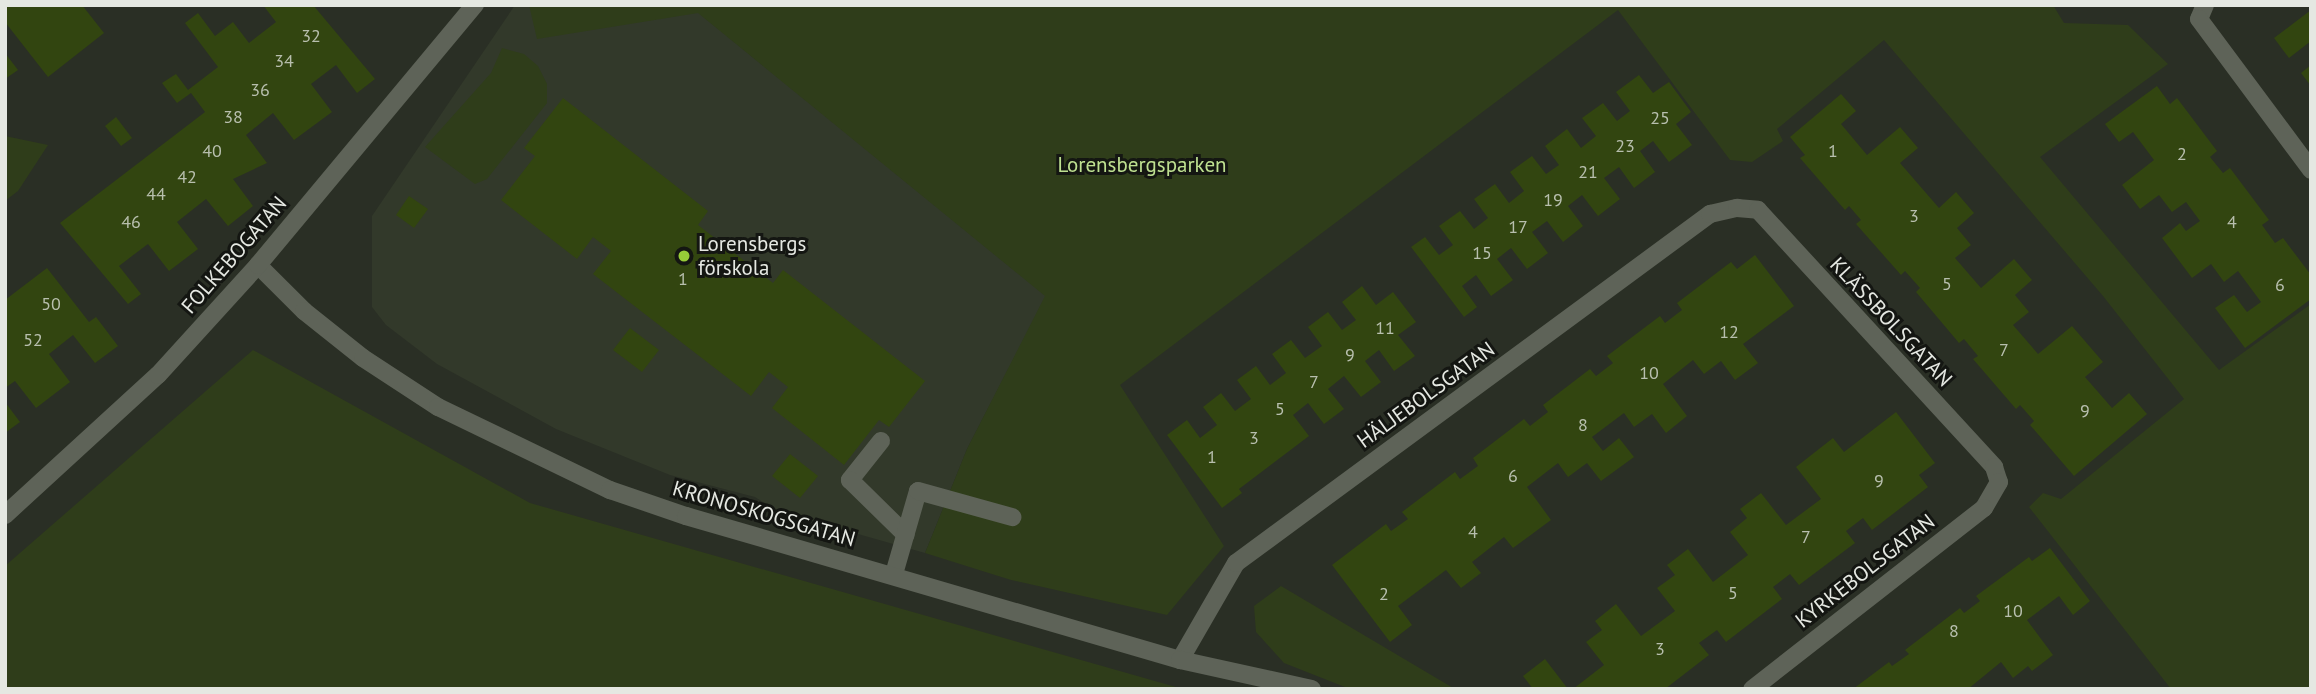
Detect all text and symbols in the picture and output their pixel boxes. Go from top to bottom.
house number: 32 [301,25,321,47]
house number: 34 [274,50,294,72]
house number: 36 [250,79,270,101]
house number: 38 [223,106,243,128]
house number: 25 [1650,107,1670,129]
house number: 23 [1615,135,1635,157]
house number: 40 [202,140,222,162]
house number: 1 [1828,140,1838,162]
house number: 2 [2177,143,2187,165]
park label: Lorensbergsparken [1057,152,1227,178]
house number: 21 [1578,161,1598,183]
house number: 42 [177,166,197,188]
house number: 44 [146,183,166,205]
house number: 19 [1543,189,1563,211]
street label: FOLKEBOGATAN [176,191,292,319]
house number: 3 [1909,205,1919,227]
house number: 46 [121,211,141,233]
house number: 4 [2227,211,2237,233]
house number: 17 [1508,216,1528,238]
place label: Lorensbergs förskola [698,231,806,281]
house number: 15 [1472,242,1492,264]
marker: Lorensbergs förskola [676,248,692,264]
street label: KLÄSSBOLSGATAN [1825,252,1957,392]
house number: 1 [678,268,688,290]
house number: 5 [1942,273,1952,295]
house number: 6 [2275,274,2285,296]
house number: 50 [41,293,61,315]
house number: 11 [1375,317,1395,339]
house number: 12 [1719,321,1739,343]
house number: 52 [23,329,43,351]
street label: HÄLJEBOLSGATAN [1352,337,1500,453]
house number: 7 [1999,339,2009,361]
house number: 9 [1345,344,1355,366]
house number: 10 [1639,362,1659,384]
house number: 7 [1309,371,1319,393]
house number: 5 [1275,398,1285,420]
house number: 9 [2080,400,2090,422]
house number: 8 [1578,414,1588,436]
house number: 3 [1249,427,1259,449]
house number: 1 [1207,446,1217,468]
house number: 6 [1508,465,1518,487]
house number: 9 [1874,470,1884,492]
street label: KRONOSKOGSGATAN [670,476,858,552]
street label: KYRKEBOLSGATAN [1790,509,1940,633]
house number: 4 [1468,521,1478,543]
house number: 7 [1801,526,1811,548]
house number: 5 [1728,582,1738,604]
house number: 2 [1379,583,1389,605]
house number: 10 [2003,600,2023,622]
house number: 8 [1949,620,1959,642]
house number: 3 [1655,638,1665,660]

